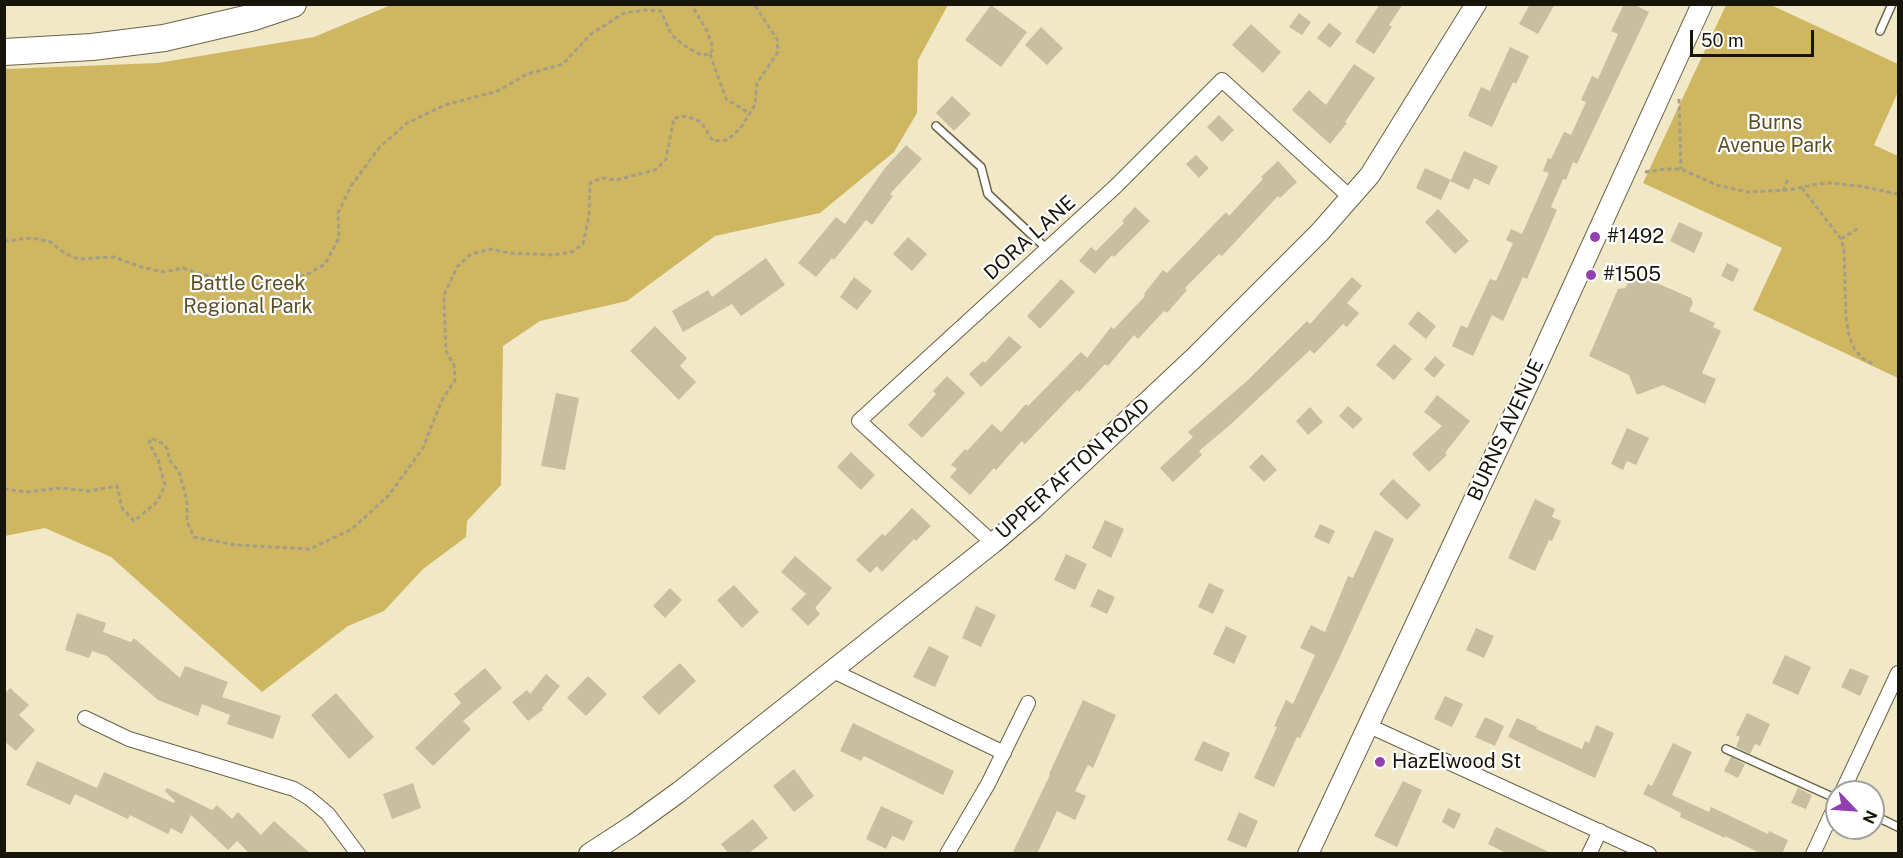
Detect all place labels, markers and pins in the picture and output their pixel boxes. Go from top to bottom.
place label: #1492 [1607,225,1664,249]
marker: #1492 [1588,230,1602,244]
place label: #1505 [1603,263,1661,287]
marker: #1505 [1584,268,1598,282]
place label: HazElwood St [1392,750,1521,774]
marker: HazElwood St [1373,755,1387,769]

